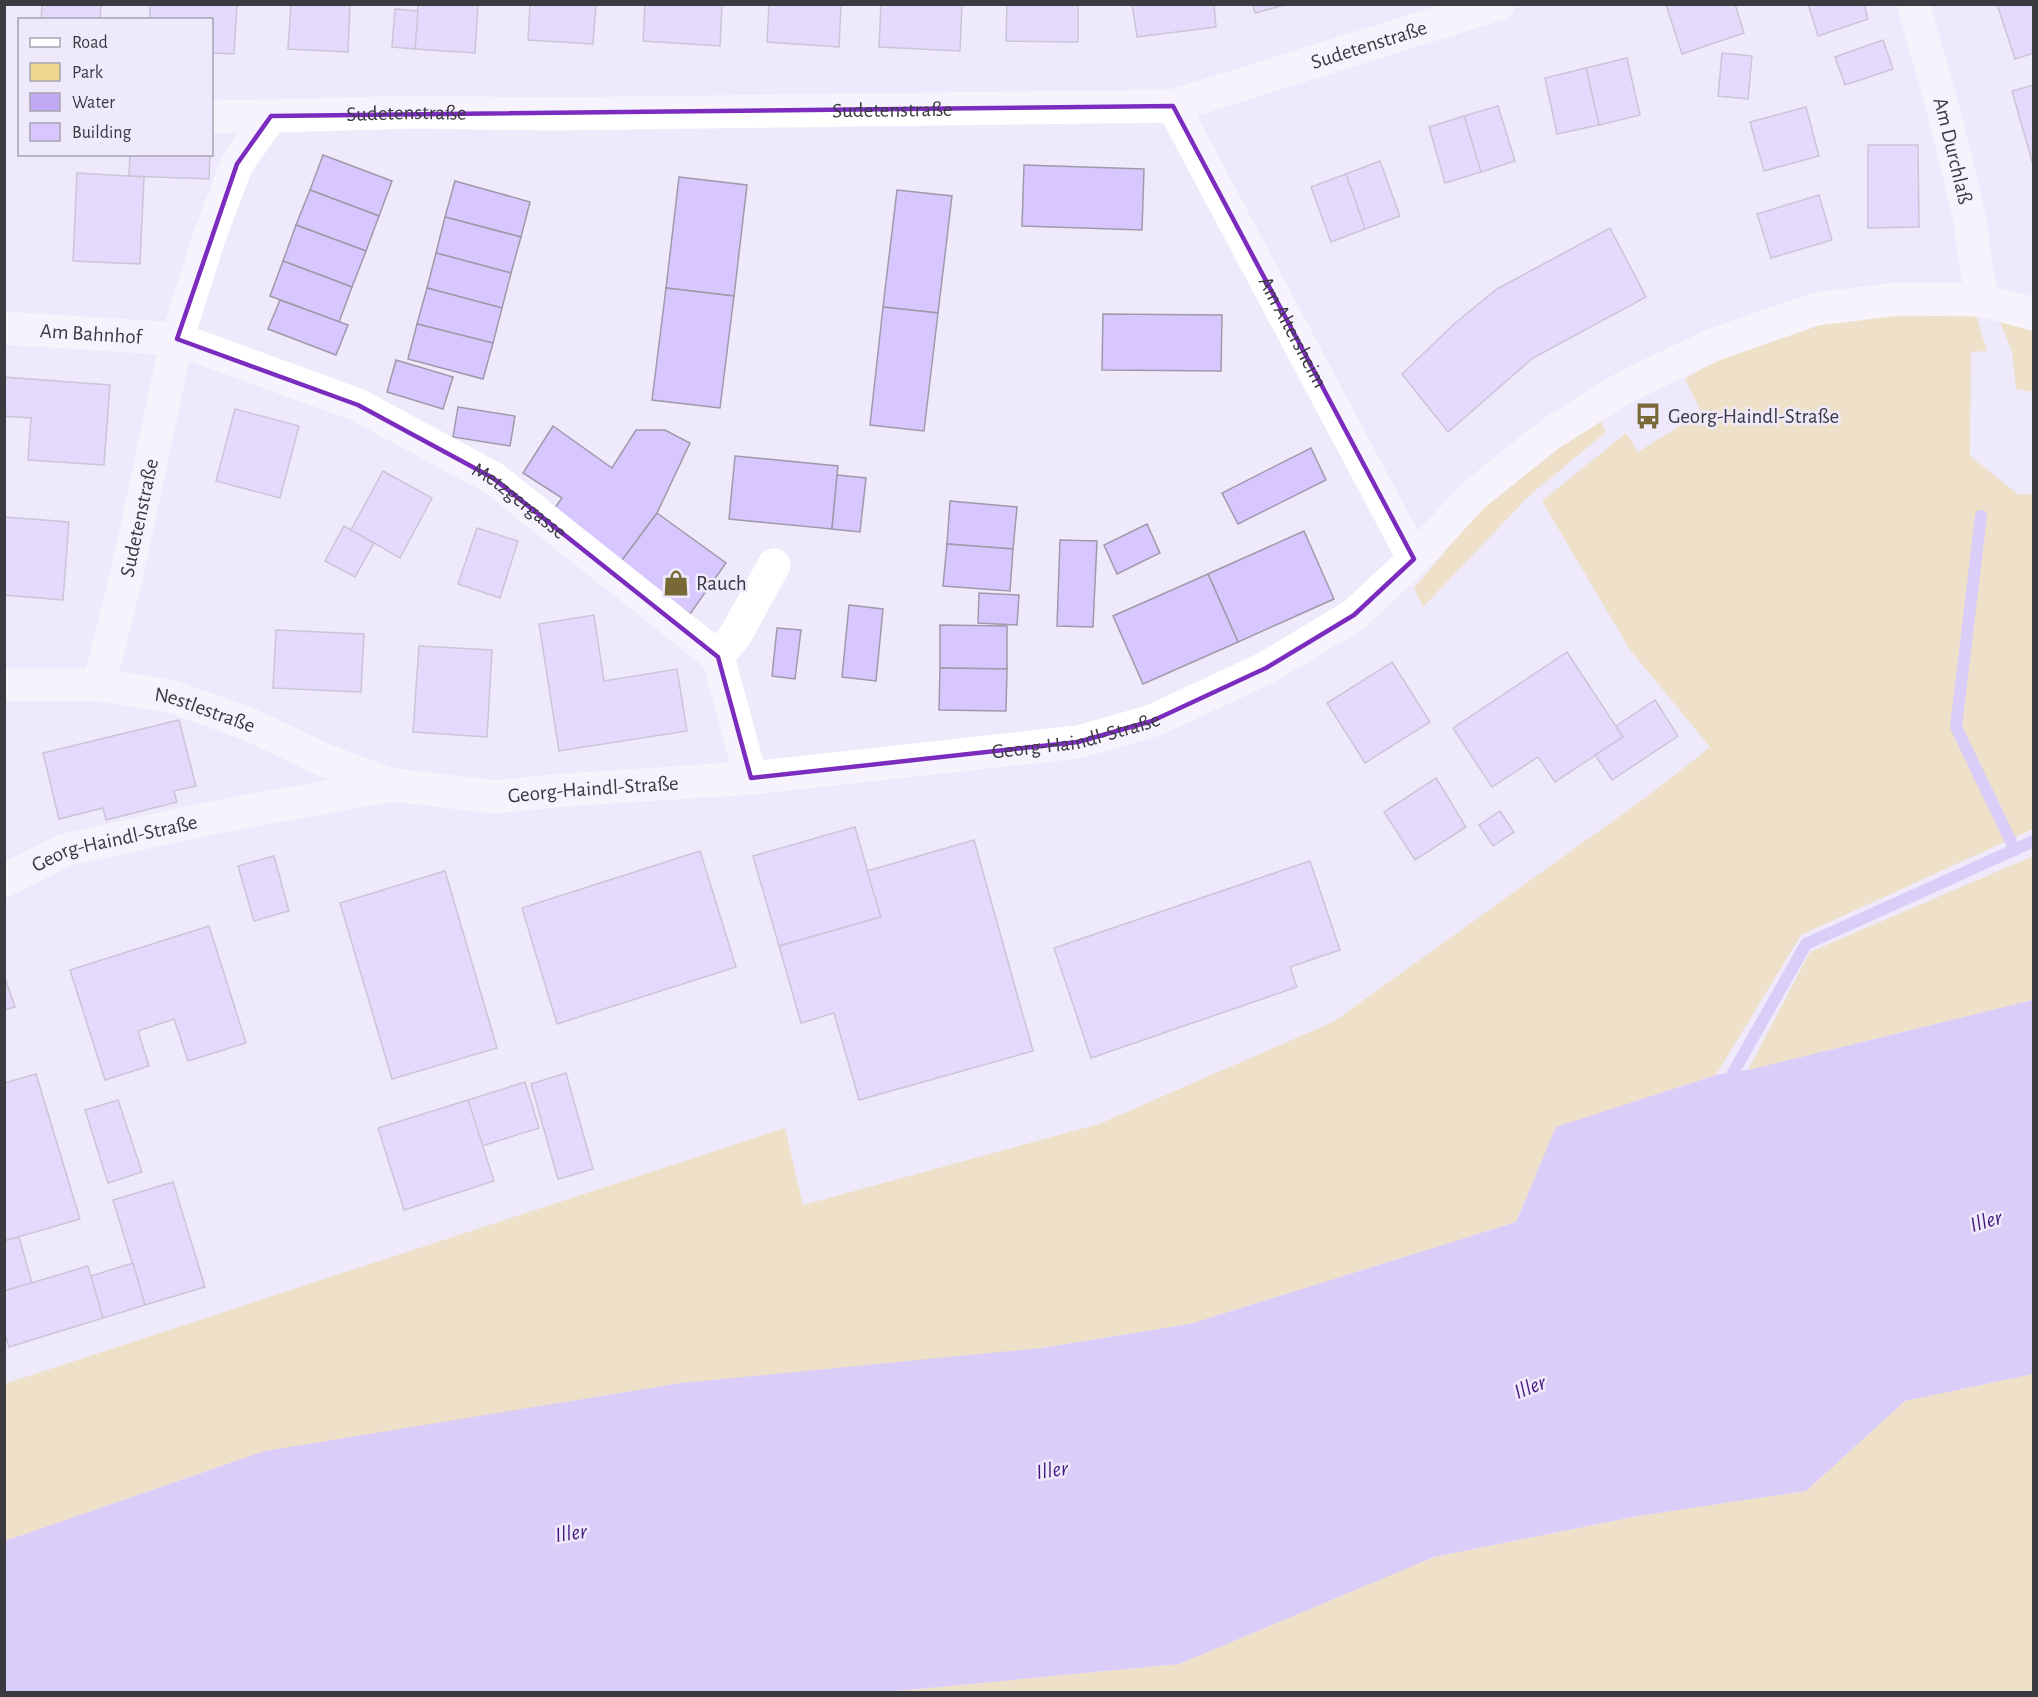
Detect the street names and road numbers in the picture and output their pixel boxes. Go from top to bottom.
street label: Sudetenstraße [1308,17,1429,73]
street label: Am Durchlaß [1930,95,1976,206]
street label: Sudetenstraße [832,98,953,121]
street label: Sudetenstraße [346,101,467,124]
street label: Am Altersheim [1255,273,1331,391]
street label: Am Bahnhof [39,320,144,347]
street label: Sudetenstraße [116,457,162,579]
street label: Metzgergasse [469,458,571,543]
street label: Nestlestraße [153,683,258,736]
street label: Georg-Haindl-Straße [990,708,1163,762]
street label: Georg-Haindl-Straße [507,772,679,806]
street label: Georg-Haindl-Straße [28,811,199,876]

